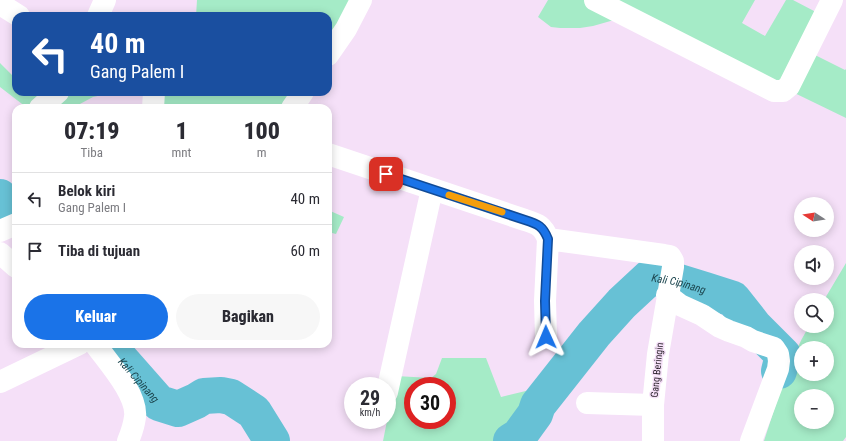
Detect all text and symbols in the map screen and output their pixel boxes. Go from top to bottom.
text: 40 m [90,27,146,60]
icon: left [24,28,76,80]
text: Gang Palem I [90,61,184,82]
text: 07:19 [64,117,120,145]
text: 1 [175,117,188,145]
text: 100 [243,117,280,145]
text: Tiba [81,145,103,160]
text: mnt [172,145,191,160]
text: m [257,145,267,160]
pin [369,157,403,191]
icon: arrive [375,163,397,185]
text: Belok kiri [58,182,115,200]
icon: left [24,188,46,210]
text: 40 m [290,190,320,208]
north arrow [794,197,834,237]
map controls [794,197,834,429]
text: Gang Palem I [58,200,126,215]
icon: arrive [24,240,46,262]
text: Tiba di tujuan [58,242,140,260]
text: 60 m [290,242,320,260]
button: sound [794,245,834,285]
water label: Kali Cipinang [651,271,708,297]
button: search [794,293,834,333]
button: Keluar [24,294,168,340]
button: Bagikan [176,294,320,340]
position arrow [525,316,567,358]
button: + [794,341,834,381]
street label: Gang Beringin [649,342,665,398]
water label: Kali Cipinang [116,355,162,406]
speed limit sign: 30 [404,377,456,429]
text: 29 [360,386,380,410]
button: − [794,389,834,429]
text: km/h [360,407,380,418]

